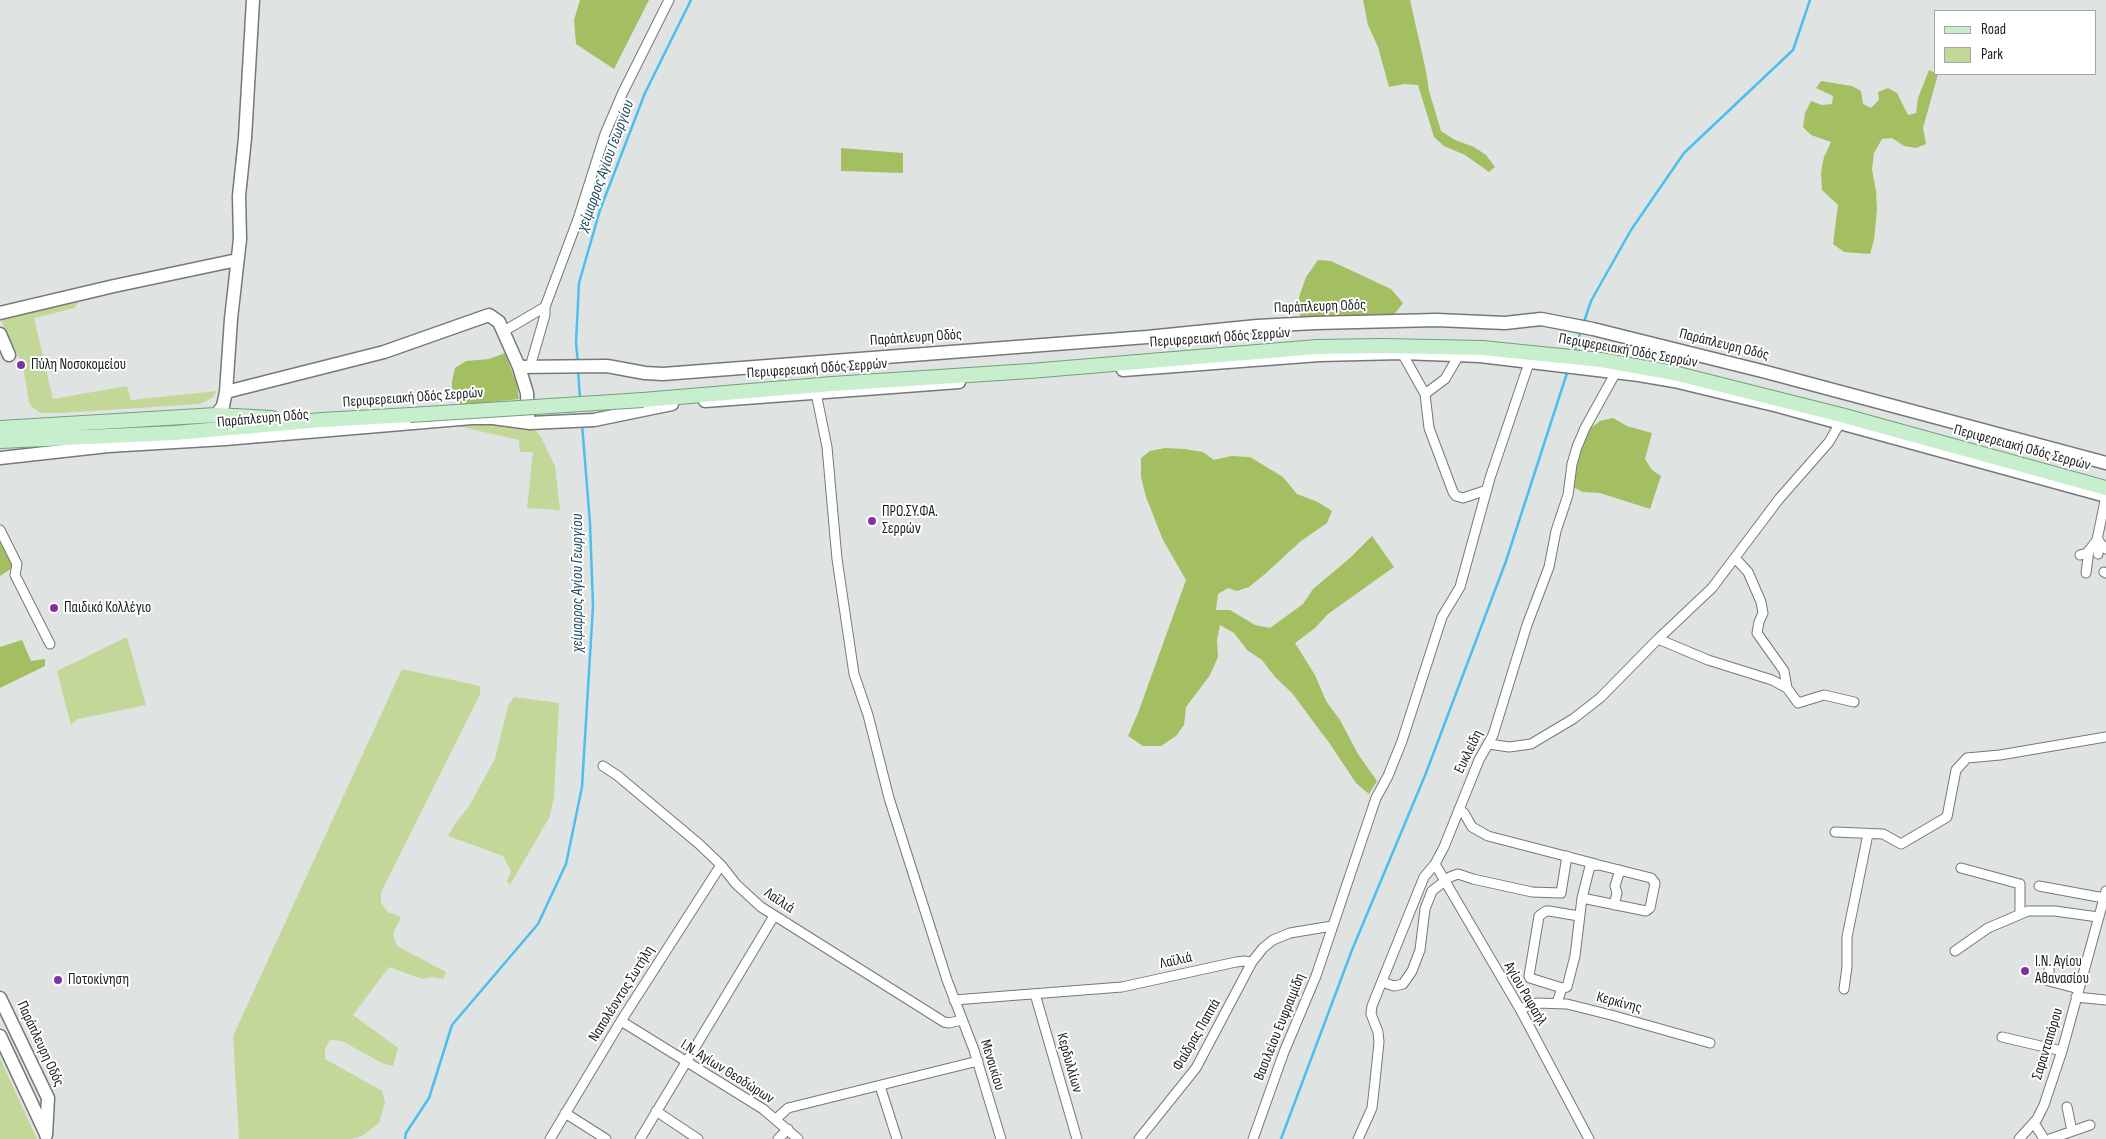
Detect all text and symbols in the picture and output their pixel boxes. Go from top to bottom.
legend [1934,10,2096,75]
text: Road [1981,20,2006,39]
text: Park [1981,45,2003,64]
water label: χείμαρρος Αγίου Γεωργίου [573,98,639,234]
street label: Παράπλευρη Οδός [1274,296,1366,318]
street label: Περιφερειακή Οδός Σερρών [1149,324,1291,352]
street label: Παράπλευρη Οδός [1677,325,1771,365]
street label: Παράπλευρη Οδός [869,326,963,350]
street label: Περιφερειακή Οδός Σερρών [1557,330,1699,372]
street label: Περιφερειακή Οδός Σερρών [746,355,888,383]
place label: Πύλη Νοσοκομείου [31,356,126,374]
marker: Πύλη Νοσοκομείου [15,359,27,371]
street label: Περιφερειακή Οδός Σερρών [342,384,484,412]
street label: Παράπλευρη Οδός [216,406,310,432]
street label: Περιφερειακή Οδός Σερρών [1952,421,2092,475]
place label: ΠΡΟ.ΣΥ.ΦΑ. Σερρών [882,503,938,538]
water label: χείμαρρος Αγίου Γεωργίου [568,514,588,652]
marker: ΠΡΟ.ΣΥ.ΦΑ. Σερρών [866,515,878,527]
place label: Παιδικό Κολλέγιο [64,599,151,617]
marker: Παιδικό Κολλέγιο [48,602,60,614]
street label: Ευκλείδη [1451,727,1487,777]
street label: Λαϊλιά [760,884,798,918]
street label: Ναπολέοντος Σωτήλη [585,943,659,1045]
street label: Λαϊλιά [1158,949,1194,973]
place label: Ι.Ν. Αγίου Αθανασίου [2035,953,2089,988]
street label: Αγίου Ραφαήλ [1500,959,1550,1029]
marker: Ι.Ν. Αγίου Αθανασίου [2019,965,2031,977]
place label: Ποτοκίνηση [68,971,129,989]
street label: Βασιλείου Ευφραιμίδη [1250,971,1310,1083]
marker: Ποτοκίνηση [52,974,64,986]
street label: Κερκίνης [1594,988,1644,1018]
street label: Φαίδρας Παππά [1169,996,1225,1074]
street label: Παράπλευρη Οδός [12,998,68,1090]
street label: Σαρανταπόρου [2029,1006,2067,1082]
street label: Κερδυλλίων [1052,1031,1086,1095]
street label: Ι.Ν. Αγίων Θεοδώρων [677,1036,777,1108]
street label: Μενοικίου [976,1037,1008,1093]

